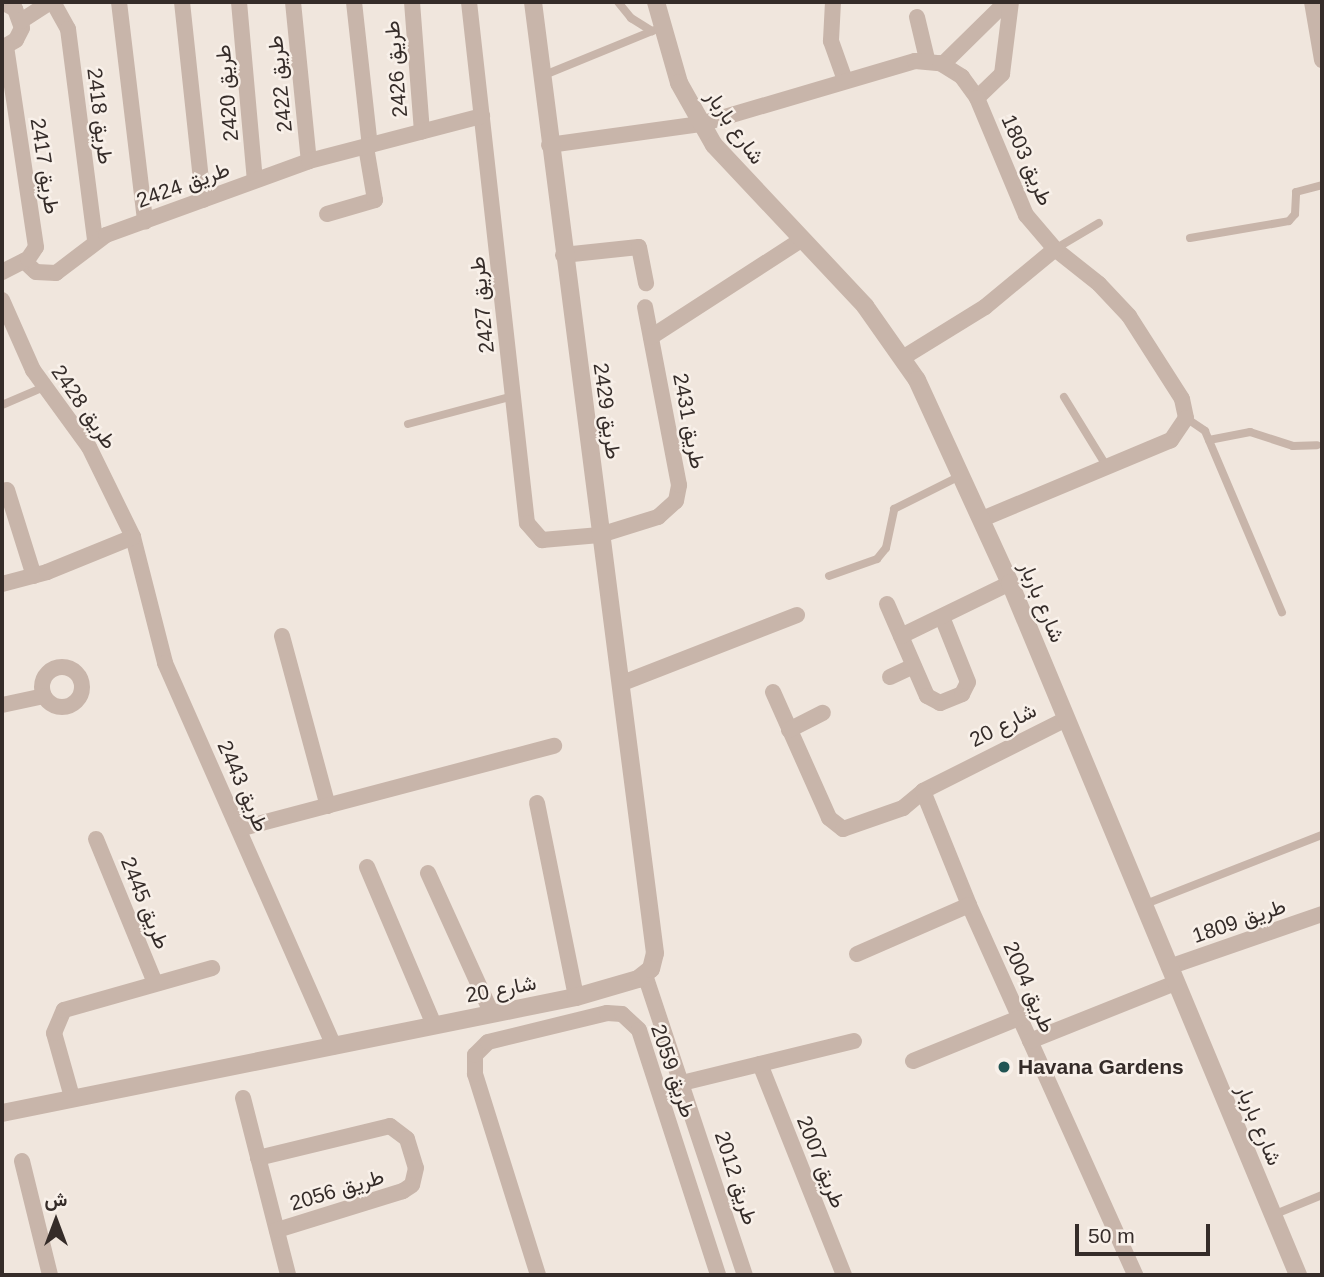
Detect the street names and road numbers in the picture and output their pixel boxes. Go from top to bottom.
street label: طريق 2426 [379,20,413,118]
street label: طريق 2422 [262,34,298,134]
street label: طريق 2420 [210,44,244,142]
street label: طريق 2418 [82,66,118,166]
street label: شارع باربار [700,85,770,169]
street label: طريق 1803 [996,111,1058,209]
street label: طريق 2417 [25,116,65,216]
street label: طريق 2424 [133,157,233,213]
street label: طريق 2427 [464,255,500,355]
street label: طريق 2428 [46,360,122,454]
street label: طريق 2429 [588,361,626,461]
street label: طريق 2431 [667,371,711,471]
street label: شارع باربار [1014,558,1070,646]
street label: شارع 20 [965,698,1041,752]
street label: طريق 2443 [212,737,274,835]
street label: طريق 2445 [115,853,175,953]
street label: طريق 1809 [1189,893,1289,949]
street label: طريق 2004 [998,938,1060,1036]
street label: شارع 20 [464,970,538,1008]
street label: طريق 2059 [645,1021,701,1121]
street label: شارع باربار [1231,1081,1287,1169]
street label: طريق 2007 [791,1112,851,1212]
street label: طريق 2012 [709,1128,763,1228]
street label: طريق 2056 [287,1164,387,1216]

